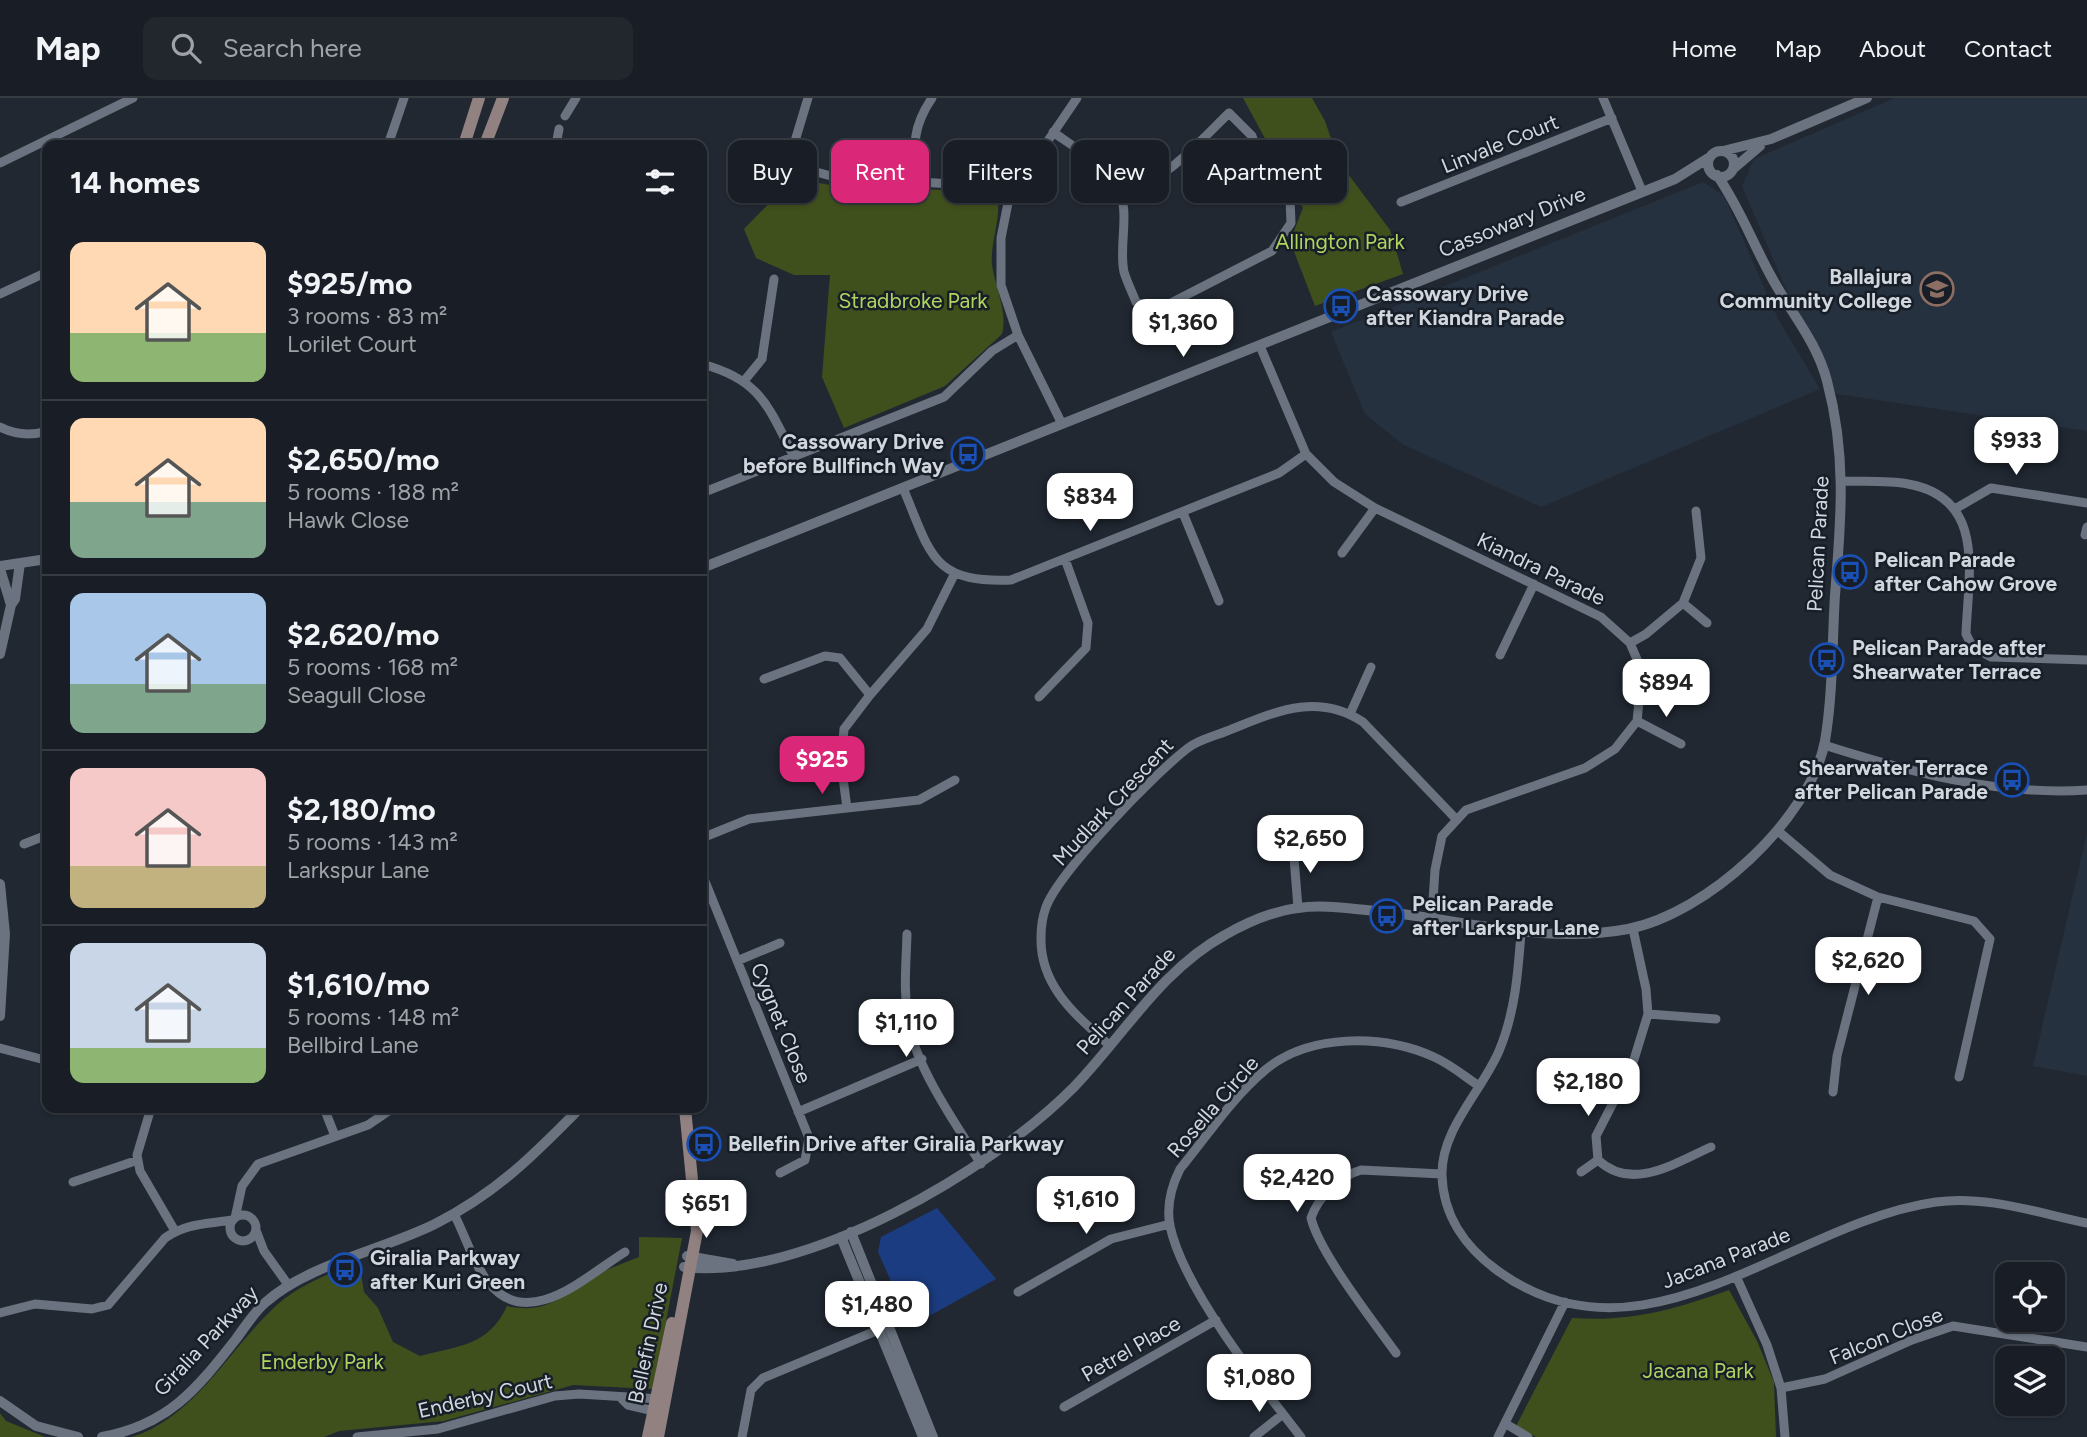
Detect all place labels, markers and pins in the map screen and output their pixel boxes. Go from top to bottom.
place label: Ballajura Community College [1719,264,1912,313]
school or university icon: Ballajura Community College [1918,270,1956,308]
place label: Cassowary Drive after Kiandra Parade [1366,281,1565,330]
bus stop icon: Cassowary Drive after Kiandra Parade [1322,287,1360,325]
pin: $1,360 [1126,300,1240,359]
pin: $933 [1975,418,2057,477]
place label: Cassowary Drive before Bullfinch Way [743,429,945,478]
bus stop icon: Cassowary Drive before Bullfinch Way [949,435,987,473]
pin: $834 [1049,474,1131,533]
place label: Pelican Parade after Cahow Grove [1874,547,2058,596]
bus stop icon: Pelican Parade after Cahow Grove [1831,553,1869,591]
place label: Pelican Parade after Shearwater Terrace [1852,635,2046,684]
bus stop icon: Pelican Parade after Shearwater Terrace [1808,641,1846,679]
pin: $894 [1625,660,1707,719]
pin: $925 [781,736,863,796]
place label: Shearwater Terrace after Pelican Parade [1794,755,1988,804]
bus stop icon: Shearwater Terrace after Pelican Parade [1993,761,2031,799]
pin: $2,650 [1253,816,1367,875]
place label: Pelican Parade after Larkspur Lane [1412,891,1600,940]
bus stop icon: Pelican Parade after Larkspur Lane [1368,897,1406,935]
pin: $2,620 [1811,937,1925,997]
pin: $1,110 [849,1000,963,1059]
pin: $2,180 [1531,1058,1645,1118]
bus stop icon: Bellefin Drive after Giralia Parkway [685,1125,723,1163]
place label: Bellefin Drive after Giralia Parkway [728,1131,1065,1156]
pin: $2,420 [1240,1154,1354,1214]
pin: $1,610 [1029,1176,1143,1236]
pin: $651 [665,1180,747,1240]
place label: Giralia Parkway after Kuri Green [370,1245,525,1294]
bus stop icon: Giralia Parkway after Kuri Green [326,1251,364,1289]
pin: $1,480 [820,1282,934,1341]
pin: $1,080 [1202,1354,1316,1414]

